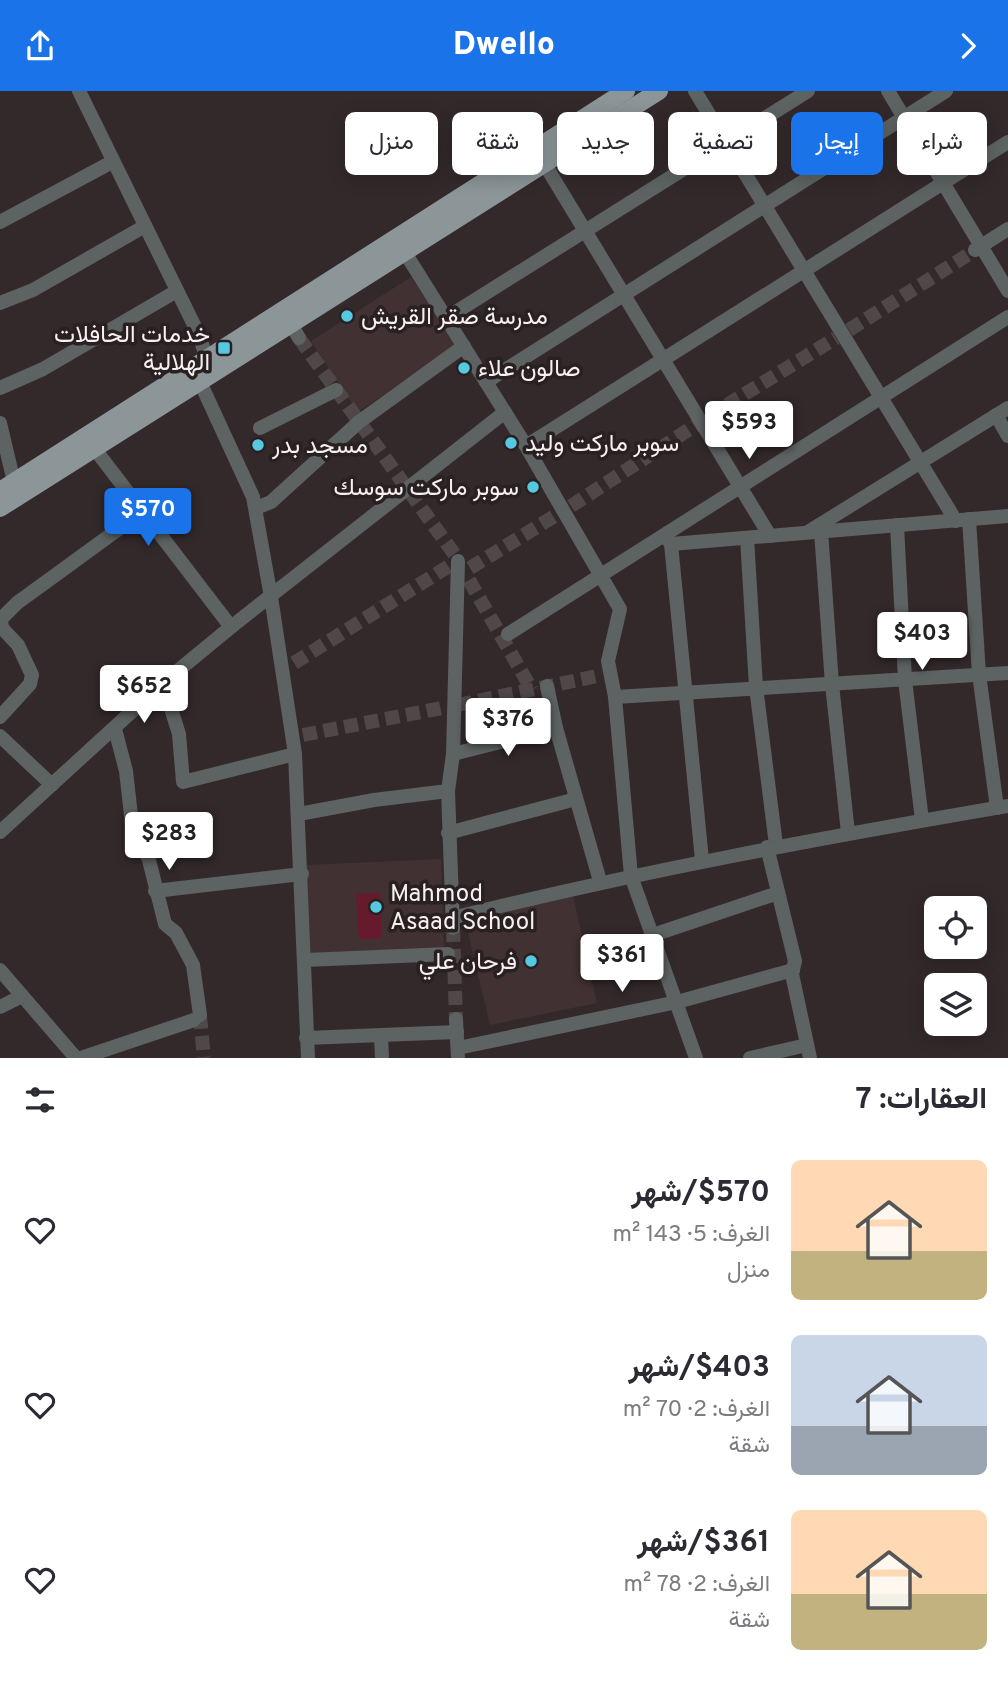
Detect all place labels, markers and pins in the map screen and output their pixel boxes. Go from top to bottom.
place label: مدرسة صقر القريش [361,303,548,333]
marker: مدرسة صقر القريش [339,308,355,324]
place label: خدمات الحافلات الهلالية [54,321,210,379]
marker: خدمات الحافلات الهلالية [216,340,232,356]
place label: صالون علاء [478,355,581,385]
marker: صالون علاء [456,360,472,376]
pin: $593 [708,401,790,461]
place label: سوبر ماركت وليد [525,430,679,460]
place label: مسجد بدر [271,432,368,462]
marker: سوبر ماركت وليد [503,435,519,451]
marker: مسجد بدر [250,437,266,453]
place label: سوبر ماركت سوسك [333,474,519,504]
marker: سوبر ماركت سوسك [525,479,541,495]
pin: $570 [107,489,189,548]
pin: $403 [881,613,963,672]
pin: $652 [103,665,185,725]
pin: $376 [467,699,549,758]
pin: $283 [128,813,210,872]
place label: Mahmod Asaad School [390,880,535,938]
marker: Mahmod Asaad School [368,899,384,915]
pin: $361 [581,935,663,994]
place label: فرحان علي [419,948,517,980]
marker: فرحان علي [523,953,539,969]

